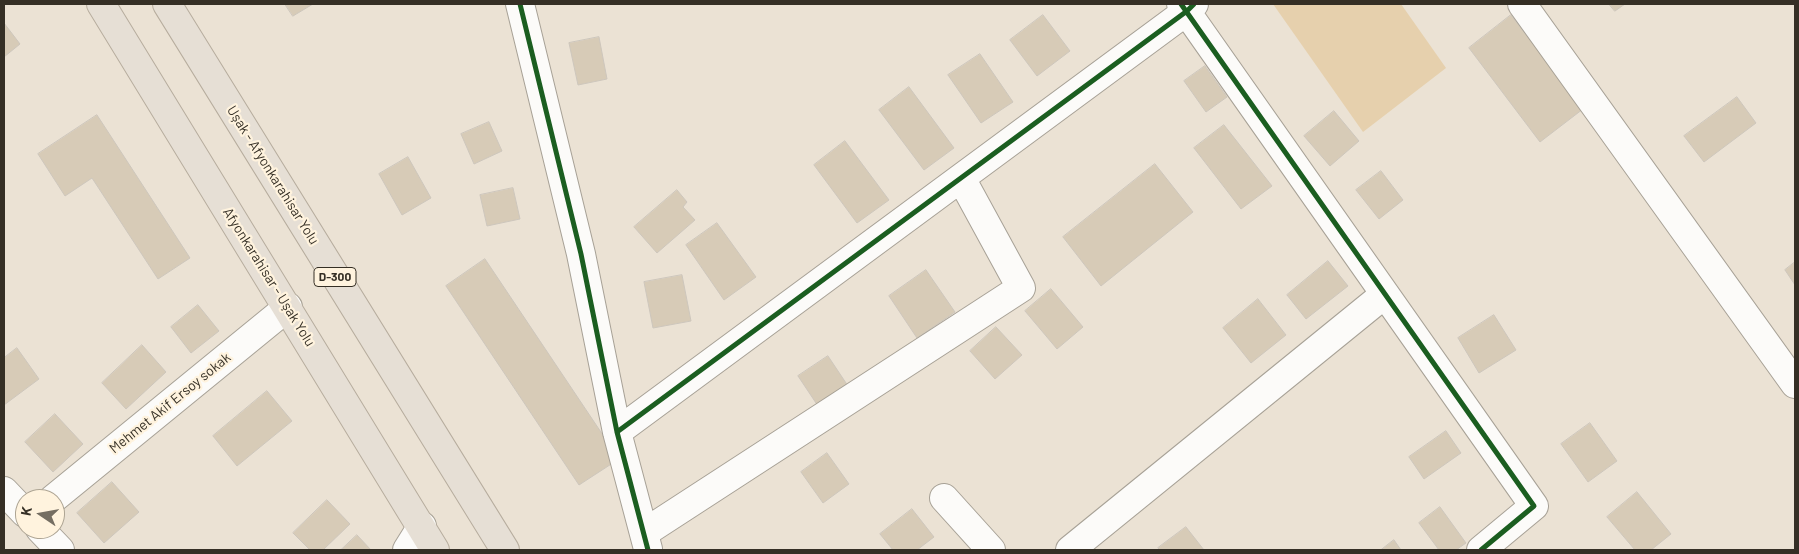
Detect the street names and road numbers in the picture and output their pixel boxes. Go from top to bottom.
street label: Uşak - Afyonkarahisar Yolu [223,103,323,247]
street label: Afyonkarahisar - Uşak Yolu [219,205,319,349]
road number: D-300 [314,268,356,286]
street label: Mehmet Akif Ersoy sokak [106,349,234,457]

